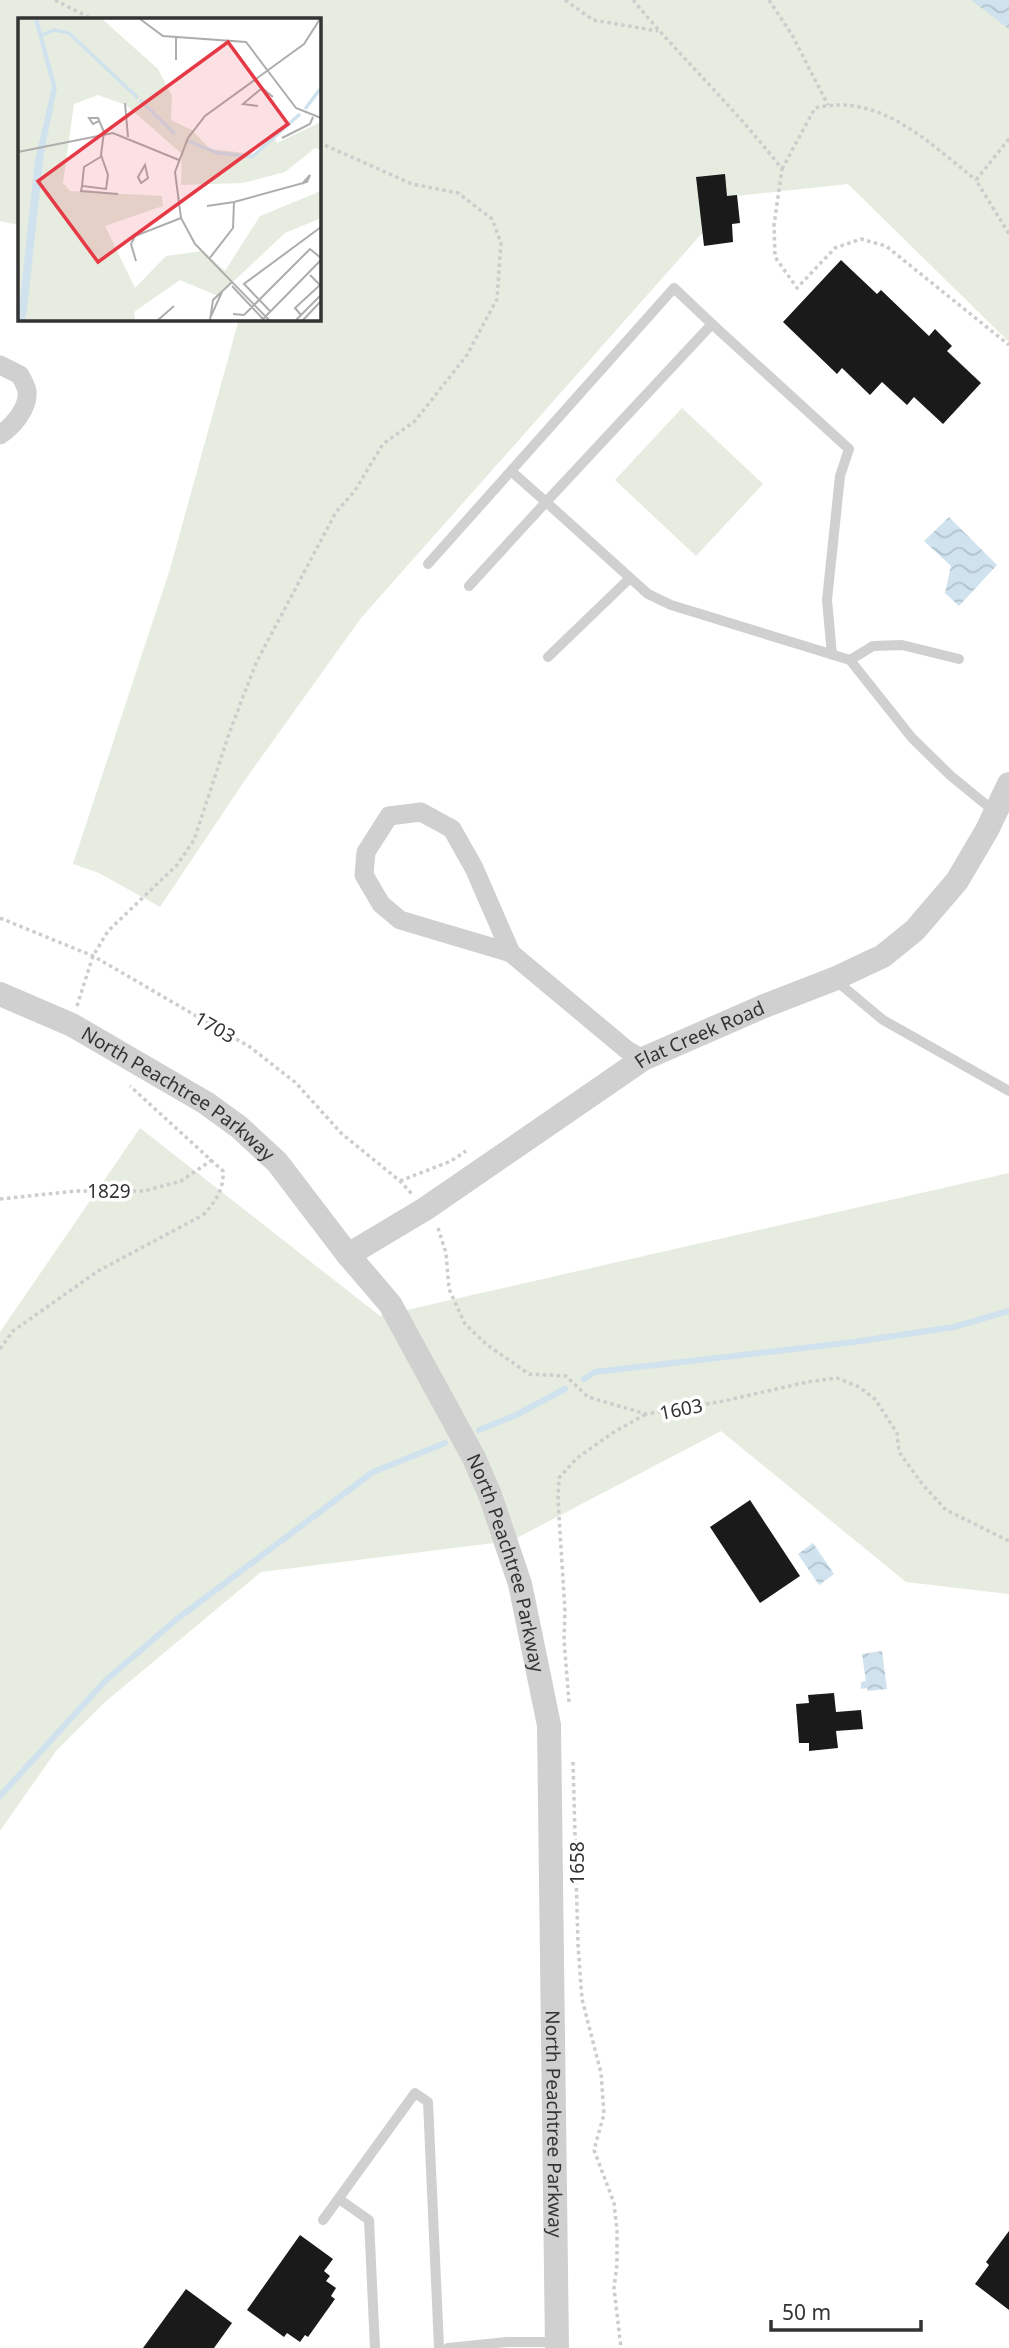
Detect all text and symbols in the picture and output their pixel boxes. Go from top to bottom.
inset map [18,18,320,320]
street label: Flat Creek Road [629,995,768,1074]
street label: 1703 [190,1005,240,1049]
street label: North Peachtree Parkway [77,1020,281,1167]
street label: 1829 [87,1178,131,1204]
street label: 1603 [657,1392,705,1426]
street label: North Peachtree Parkway [461,1450,551,1675]
street label: 1658 [564,1841,590,1885]
street label: North Peachtree Parkway [540,2010,569,2238]
scale bar [771,2288,922,2332]
text: 50 m [782,2298,831,2326]

